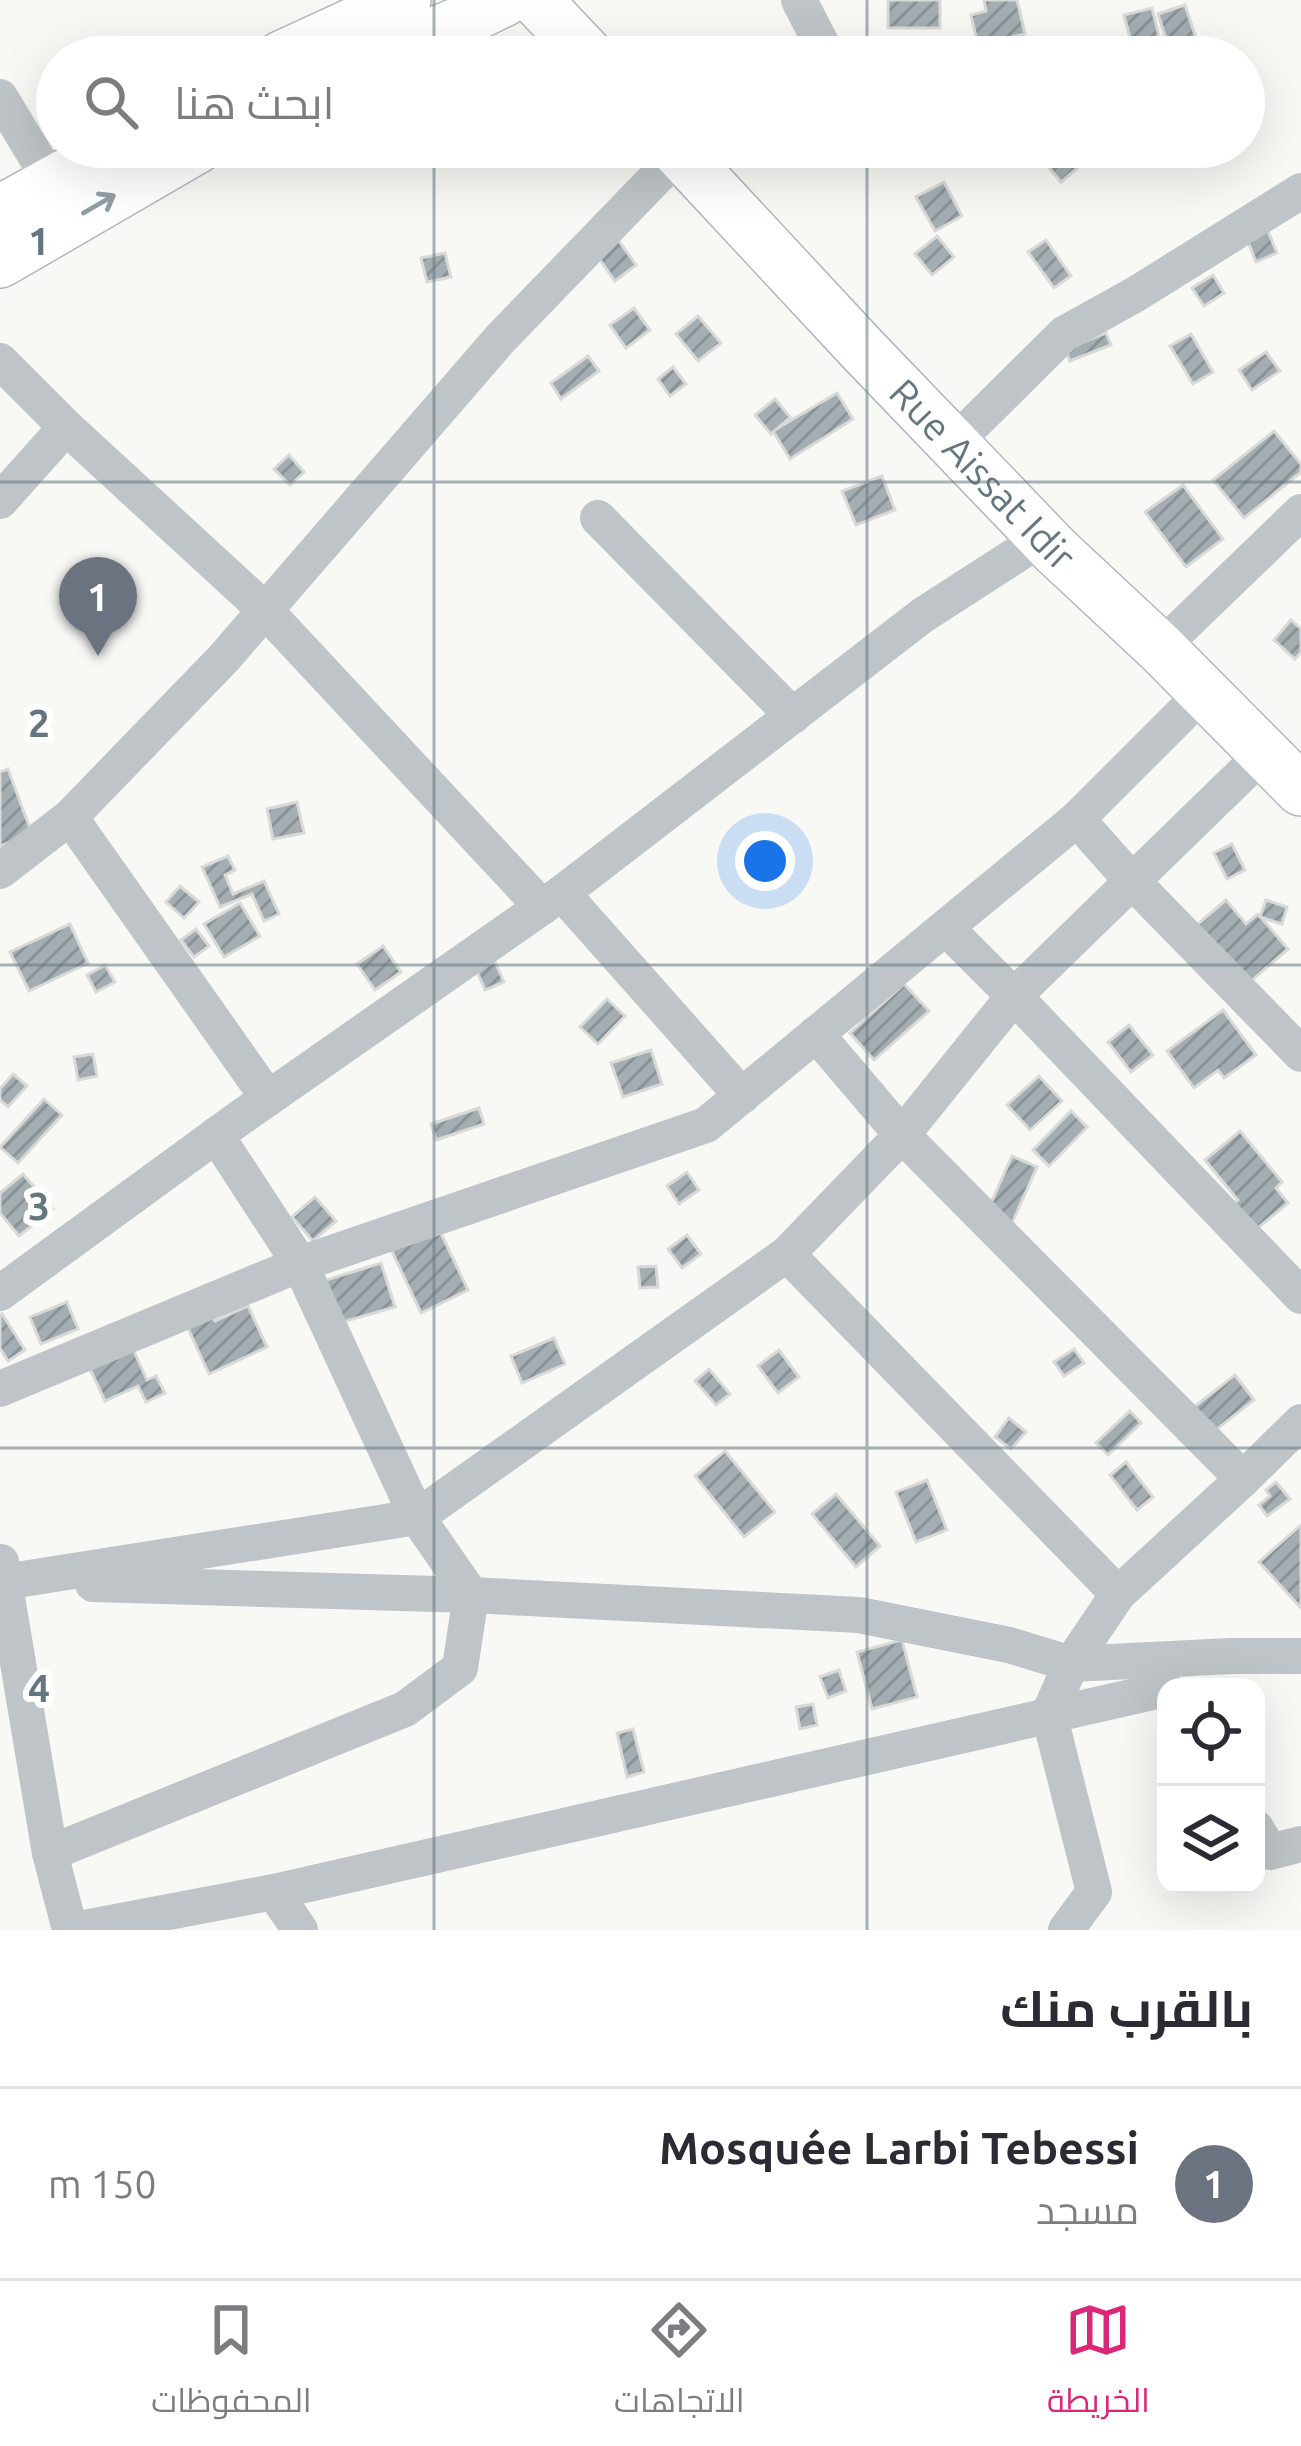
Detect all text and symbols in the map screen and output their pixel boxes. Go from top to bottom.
search box [36,36,1265,168]
icon: search [78,69,144,135]
text: ابحث هنا [174,77,335,128]
one-way arrow [81,192,116,216]
text: 1 [28,219,50,262]
street label: Rue Aissat Idir [882,370,1084,578]
pin: 1 [59,557,137,656]
text: 2 [28,701,50,744]
your location [735,831,795,891]
text: 3 [28,1184,50,1227]
text: 4 [28,1666,50,1709]
map controls [1157,1678,1265,1894]
button: locate [1157,1678,1265,1786]
button: layers [1157,1786,1265,1894]
text: بالقرب منك [1000,1979,1253,2037]
text: Mosquée Larbi Tebessi [659,2122,1139,2173]
text: 150 m [48,2162,157,2205]
text: 1 [1203,2162,1225,2205]
text: مسجد [1036,2188,1139,2231]
tab: المحفوظات [151,2297,312,2431]
tab: الاتجاهات [614,2297,745,2431]
tab: الخريطة [1047,2297,1150,2431]

